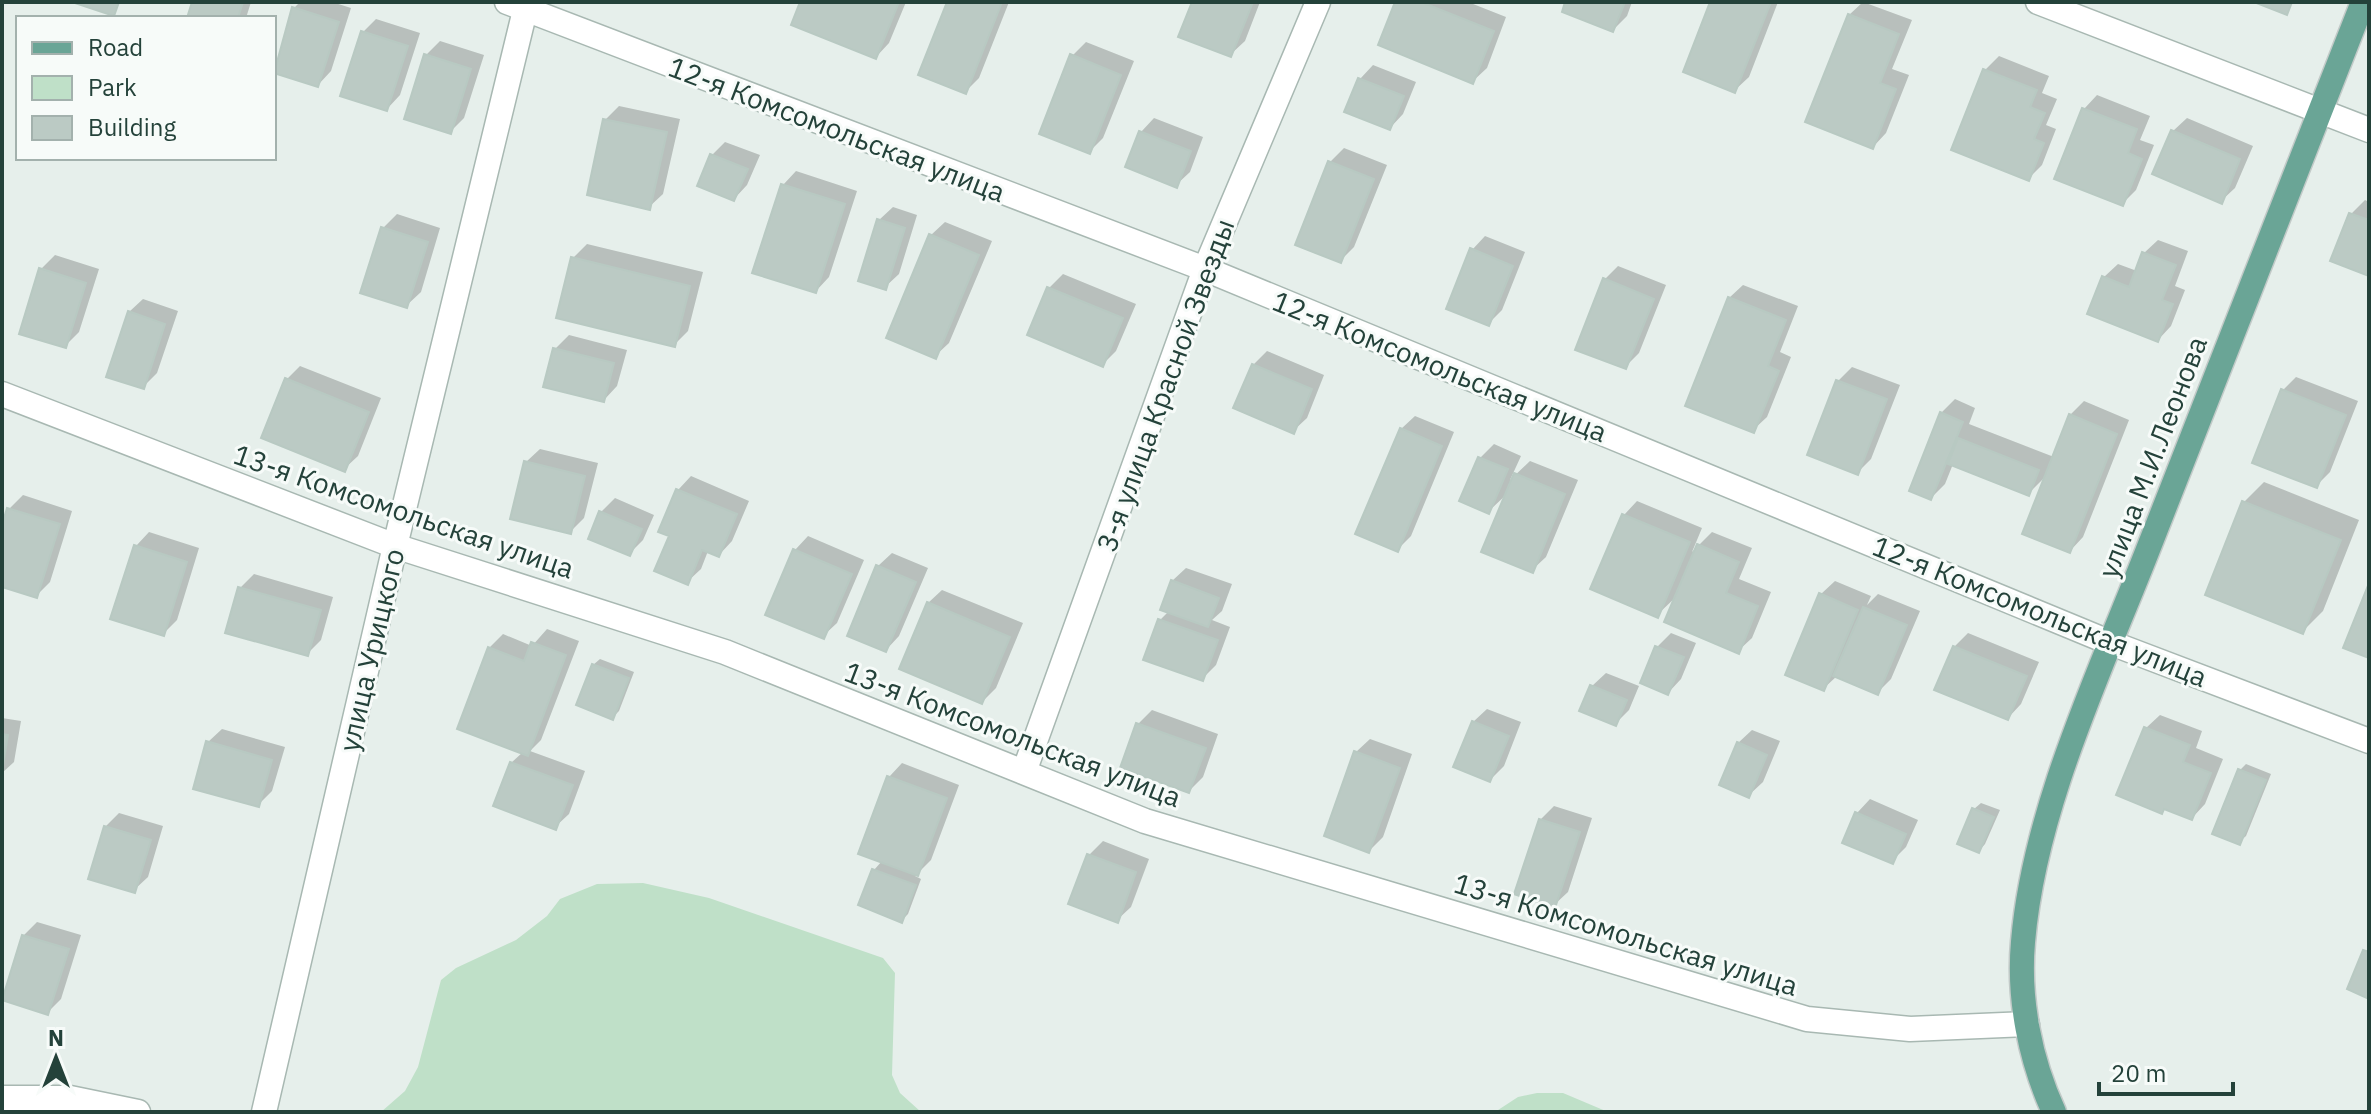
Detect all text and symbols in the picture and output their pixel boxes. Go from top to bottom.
legend [16,16,276,160]
text: Road [88,31,143,63]
street label: 12-я Комсомольская улица [663,48,1011,210]
text: Park [88,71,137,103]
text: Building [88,111,176,143]
street label: 3-я улица Красной Звезды [1088,214,1242,556]
street label: 12-я Комсомольская улица [1267,282,1613,450]
street label: улица М.И.Леонова [2089,331,2215,583]
street label: 13-я Комсомольская улица [229,435,579,587]
street label: 12-я Комсомольская улица [1867,527,2213,695]
street label: улица Урицкого [330,545,412,755]
street label: 13-я Комсомольская улица [839,653,1187,815]
street label: 13-я Комсомольская улица [1450,864,1802,1004]
north arrow [16,1018,96,1098]
text: N [48,1023,64,1052]
scale bar [2099,1046,2233,1096]
text: 20 m [2111,1057,2166,1089]

